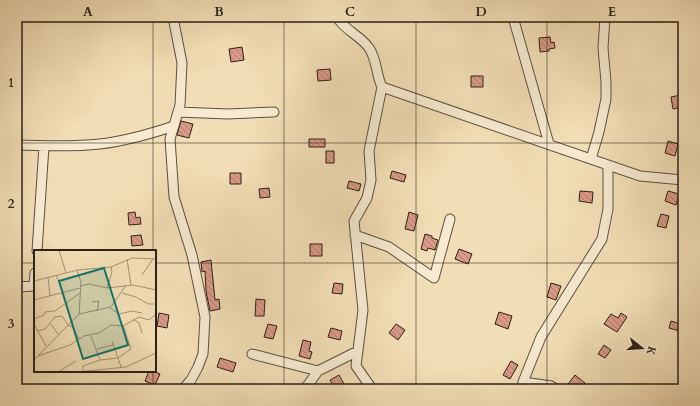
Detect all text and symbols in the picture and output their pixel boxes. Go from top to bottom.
text: A [83,3,93,21]
text: B [214,3,224,21]
text: C [345,3,355,21]
text: D [475,3,487,21]
text: E [608,3,616,21]
text: 1 [8,74,14,92]
text: 2 [8,195,15,213]
inset map [34,250,156,372]
text: 3 [8,315,15,333]
north arrow [622,328,662,368]
text: K [643,344,660,357]

